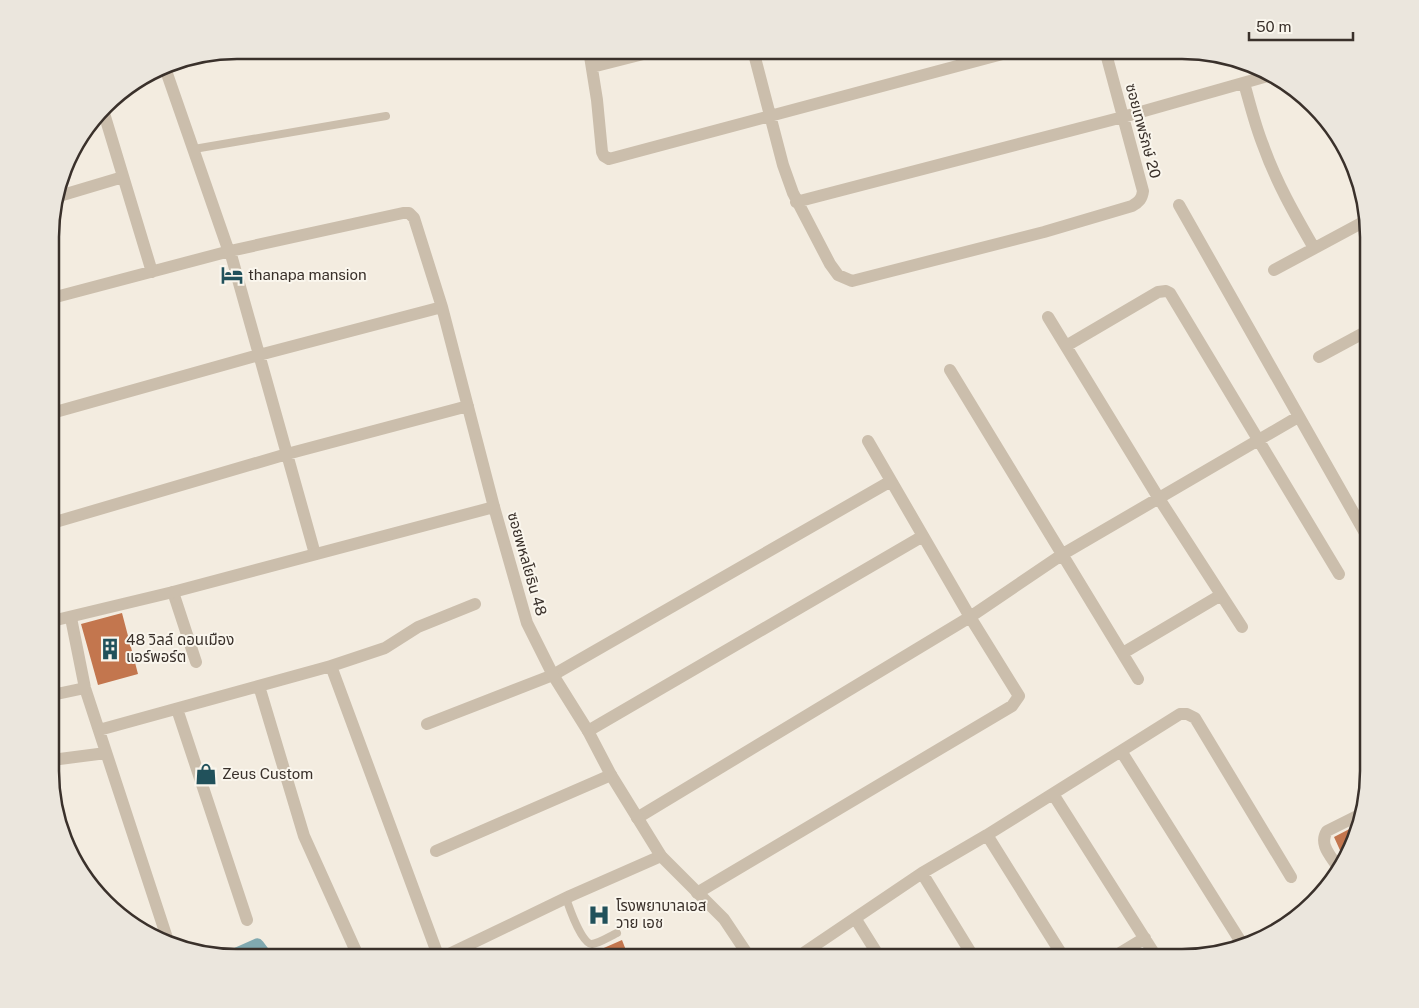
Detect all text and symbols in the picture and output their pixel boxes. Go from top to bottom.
scale bar [1249,10,1353,42]
text: 50 m [1256,18,1291,35]
street label: ซอยเทพรักษ์ 20 [1123,82,1164,180]
hotel icon: thanapa mansion [219,262,245,288]
place label: thanapa mansion [248,266,367,283]
street label: ซอยพหลโยธิน 48 [505,510,550,618]
place label: 48 วิลล์ ดอนเมือง แอร์พอร์ต [126,631,234,665]
building icon: 48 วิลล์ ดอนเมือง แอร์พอร์ต [97,636,123,662]
shop icon: Zeus Custom [193,761,219,787]
place label: Zeus Custom [222,765,313,782]
place label: โรงพยาบาลเอส วาย เอช [616,897,707,931]
hospital icon: โรงพยาบาลเอส วาย เอช [586,902,612,928]

